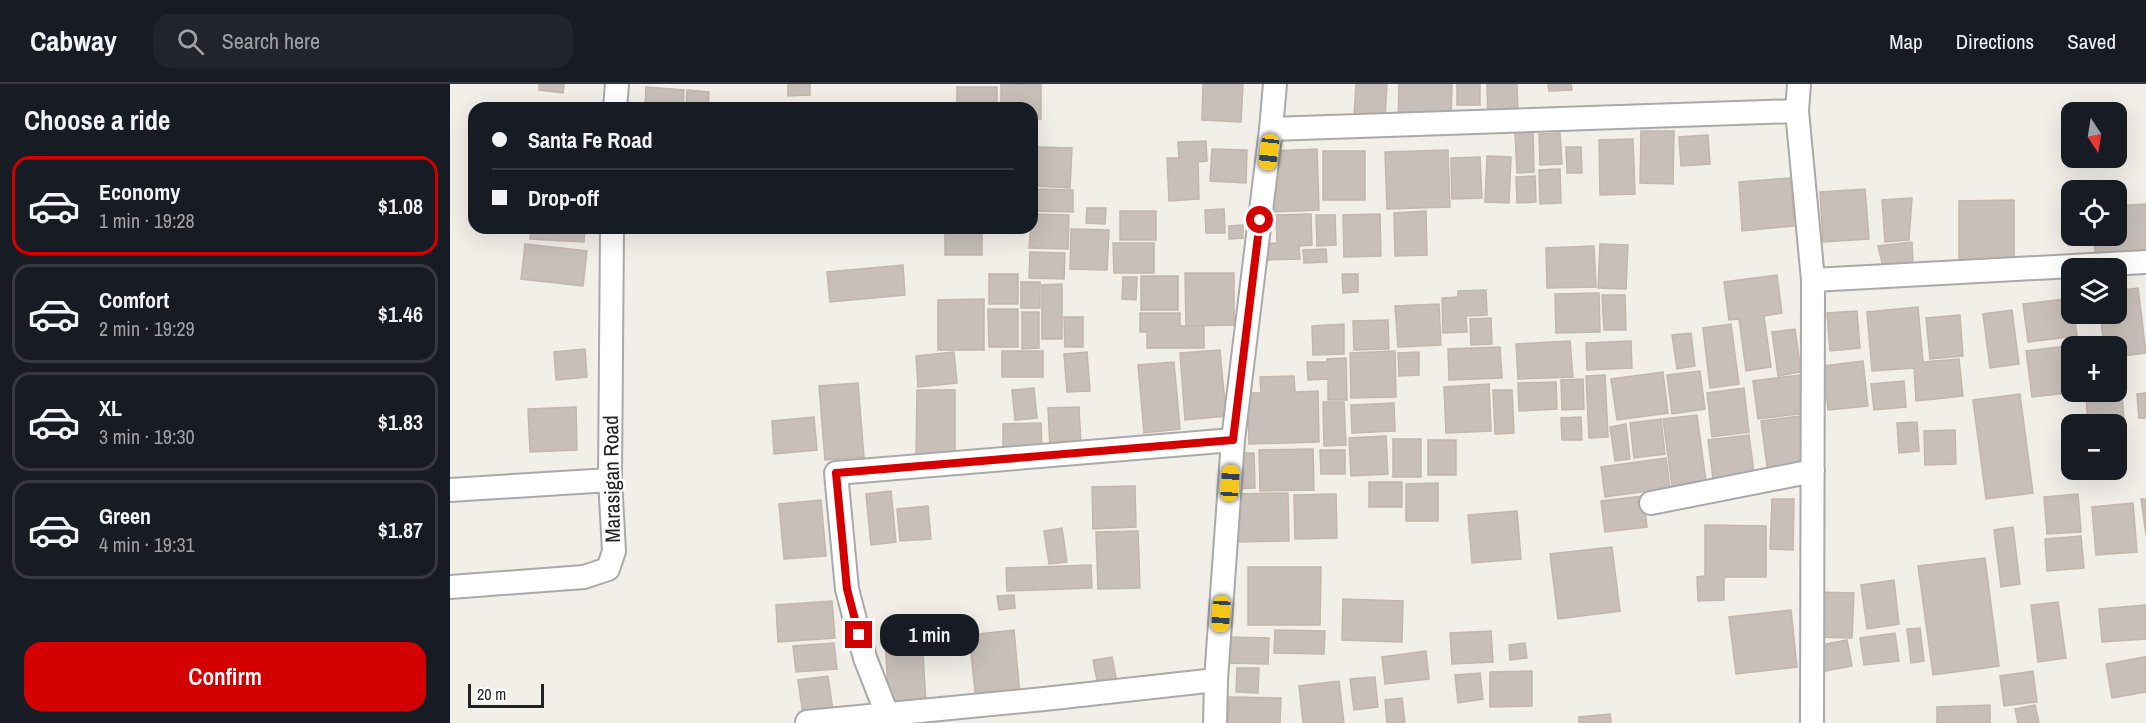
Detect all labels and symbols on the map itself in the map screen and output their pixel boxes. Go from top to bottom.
north arrow [2061,102,2127,168]
car [1258,133,1280,171]
route start [1246,206,1273,233]
street label: Marasigan Road [596,415,627,543]
car [1220,464,1240,502]
car [1211,595,1231,633]
callout: 1 min [880,614,979,656]
route end [845,621,872,648]
scale bar [468,681,544,708]

